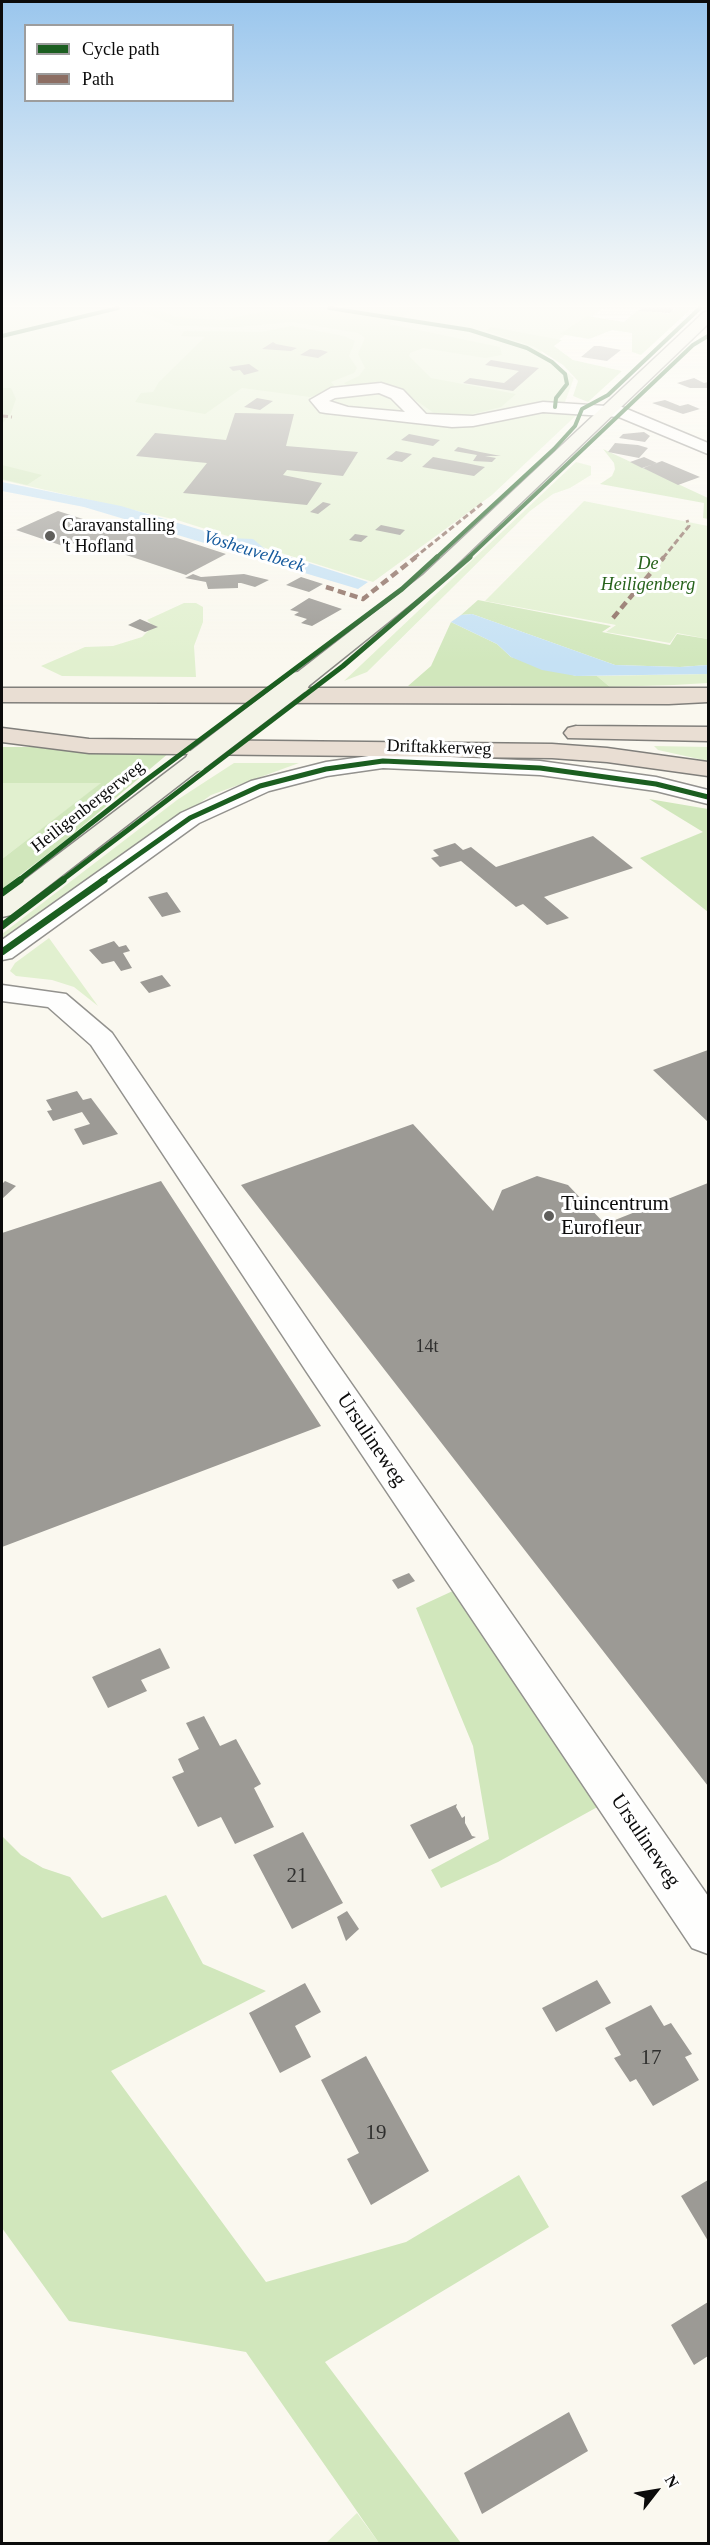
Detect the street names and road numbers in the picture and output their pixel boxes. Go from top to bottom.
street label: Driftakkerweg [386,735,492,761]
street label: Heiligenbergerweg [27,756,149,858]
street label: Ursulineweg [331,1388,411,1492]
street label: Ursulineweg [605,1789,685,1893]

